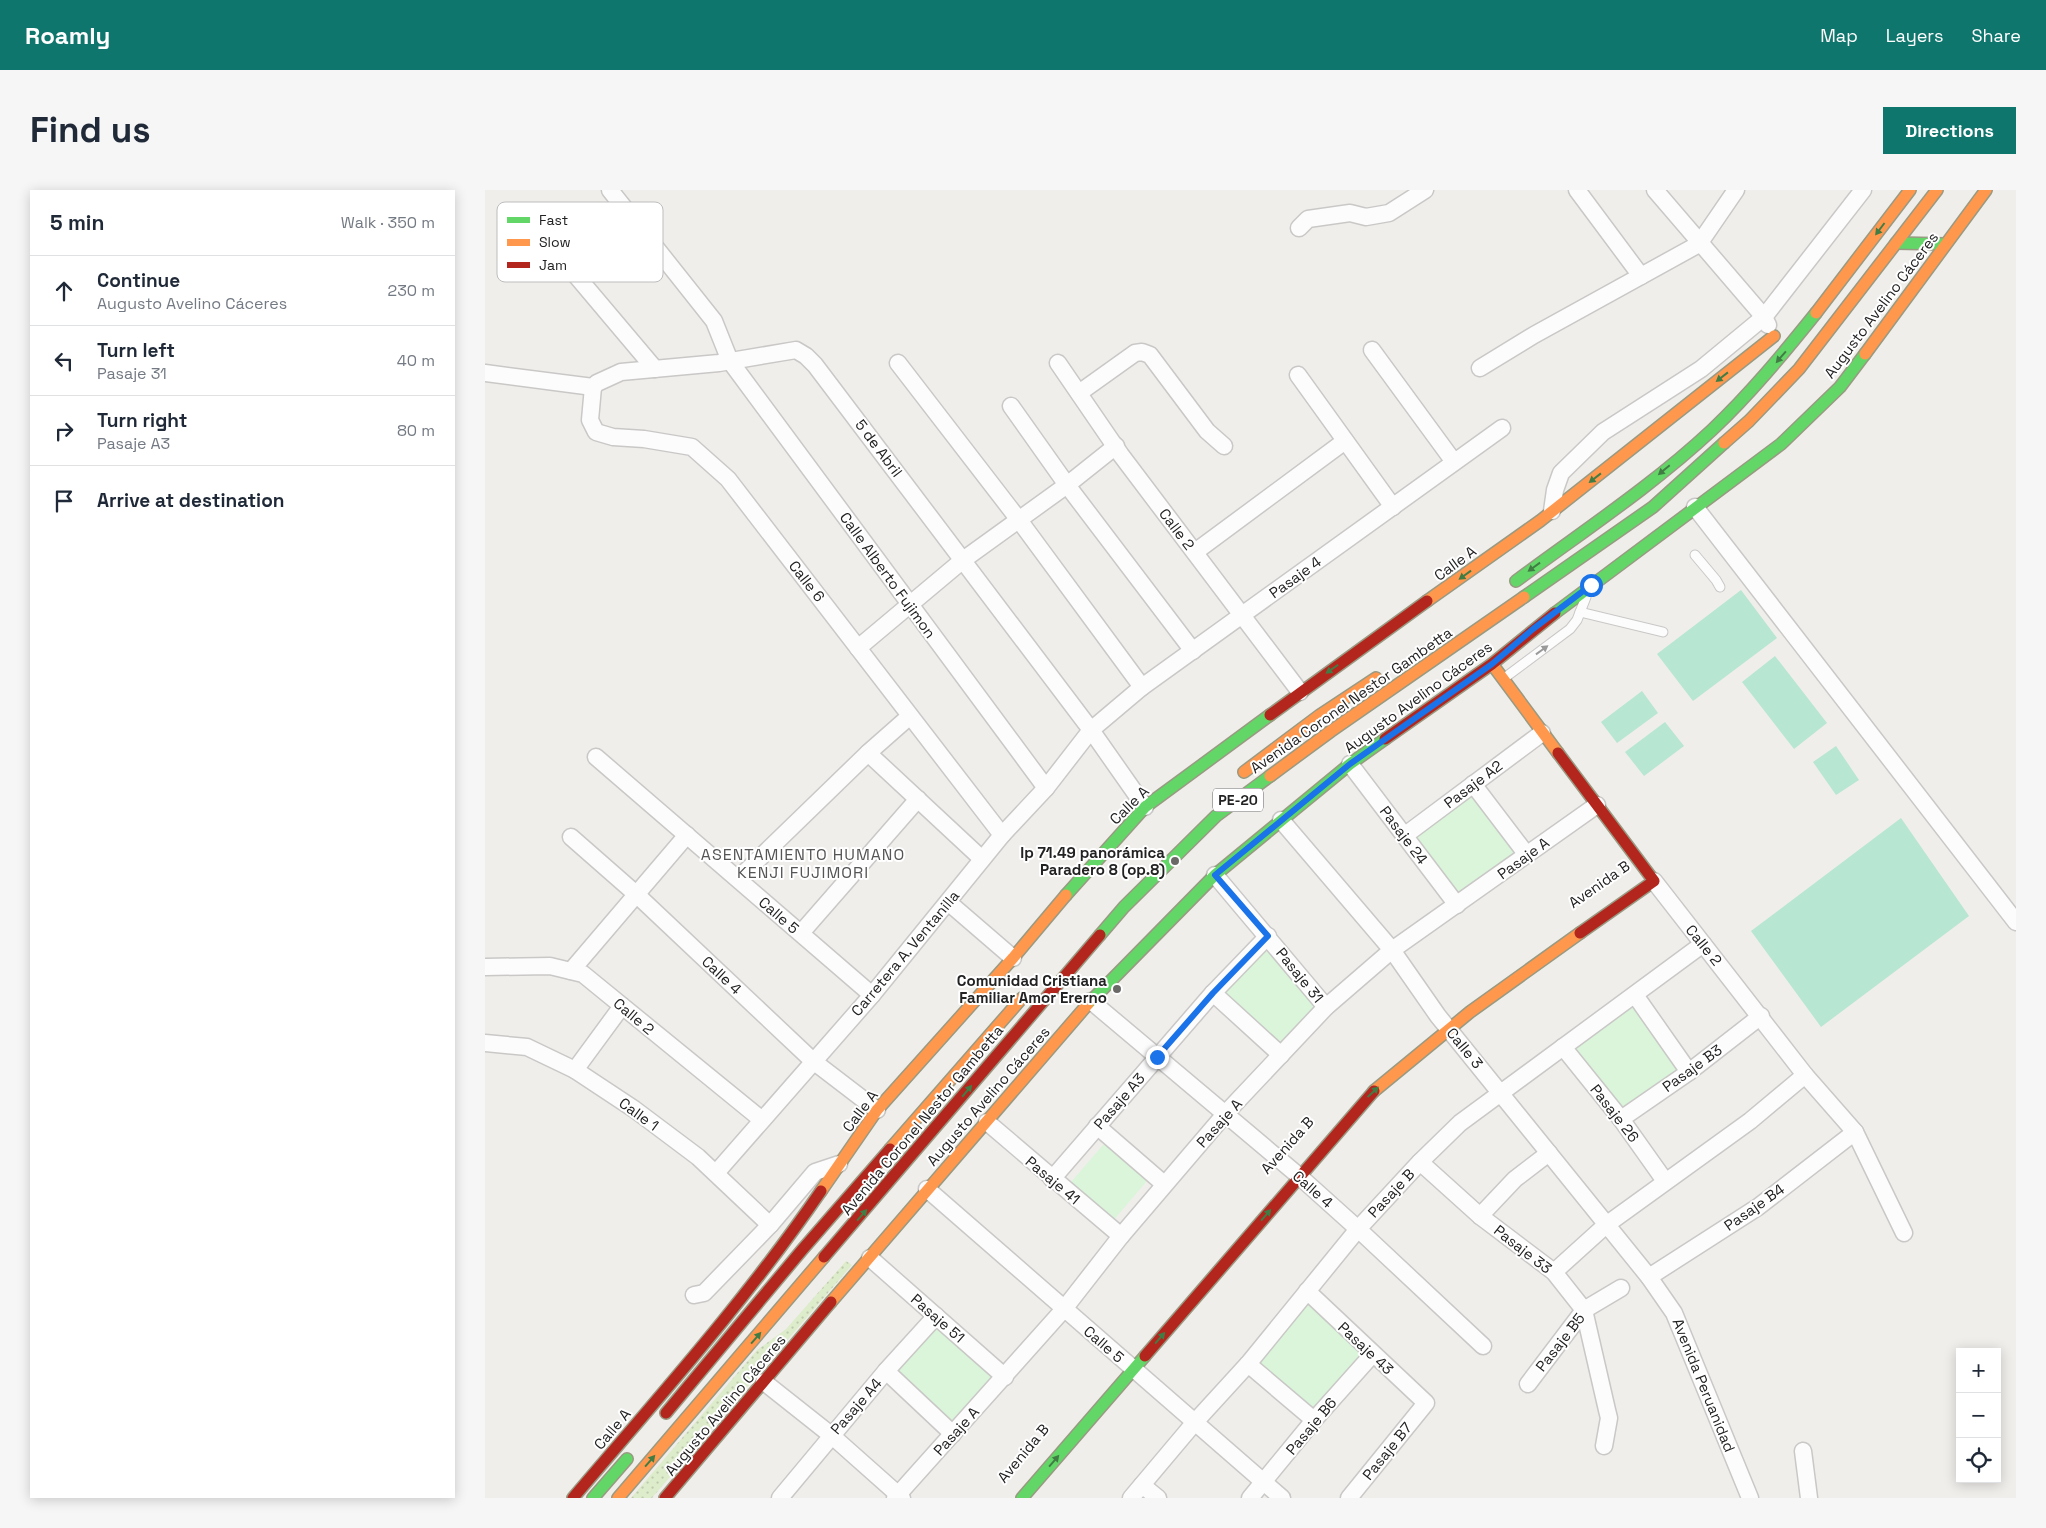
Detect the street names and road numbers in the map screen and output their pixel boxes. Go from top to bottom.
street label: Augusto Avelino Cáceres [1820,228,1942,382]
street label: 5 de Abril [851,415,907,481]
street label: Calle 2 [1155,504,1199,554]
street label: Calle Alberto Fujimon [836,508,940,642]
street label: Calle A [1430,541,1480,585]
street label: Pasaje 4 [1265,552,1325,602]
street label: Calle 6 [785,556,829,606]
street label: Avenida Coronel Nestor Gambetta [1246,623,1456,777]
street label: Augusto Avelino Cáceres [1340,637,1496,757]
street label: Pasaje A2 [1440,756,1506,812]
street label: Calle A [1105,781,1153,828]
road number: PE-20 [1213,788,1263,812]
street label: Pasaje 24 [1376,802,1432,868]
street label: Pasaje A [1493,832,1553,883]
street label: Avenida B [1565,856,1633,912]
street label: Carretera A. Ventanilla [847,886,963,1020]
street label: Calle 5 [755,892,803,938]
street label: Calle 2 [1682,921,1726,969]
street label: Pasaje 31 [1272,944,1328,1006]
street label: Calle 4 [698,952,746,998]
street label: Calle 2 [610,993,658,1039]
street label: Avenida Coronel Nestor Gambetta [837,1021,1007,1219]
street label: Augusto Avelino Cáceres [922,1022,1054,1170]
street label: Calle 3 [1443,1024,1487,1072]
street label: Pasaje B3 [1658,1040,1726,1096]
street label: Pasaje A3 [1089,1069,1149,1133]
street label: Pasaje 26 [1586,1080,1644,1146]
street label: Calle A [838,1086,882,1136]
street label: Calle 1 [615,1093,663,1135]
street label: Pasaje A [1192,1094,1246,1151]
street label: Avenida B [1256,1112,1318,1178]
street label: Pasaje 41 [1022,1152,1084,1208]
street label: Pasaje B [1364,1164,1419,1222]
street label: Calle 4 [1289,1166,1337,1212]
street label: Pasaje B4 [1720,1179,1788,1235]
street label: Pasaje 33 [1490,1220,1556,1278]
street label: Pasaje 51 [907,1289,969,1347]
street label: Pasaje B5 [1531,1309,1589,1375]
street label: Avenida Peruanidad [1668,1315,1740,1455]
street label: Pasaje 43 [1334,1318,1398,1378]
street label: Calle 5 [1080,1321,1128,1367]
street label: Augusto Avelino Cáceres [660,1331,790,1479]
street label: Pasaje A4 [826,1374,886,1438]
street label: Pasaje B6 [1281,1393,1341,1459]
street label: Pasaje A [929,1402,983,1459]
street label: Calle A [589,1404,635,1453]
street label: Pasaje B7 [1358,1418,1416,1484]
street label: Avenida B [993,1420,1053,1486]

